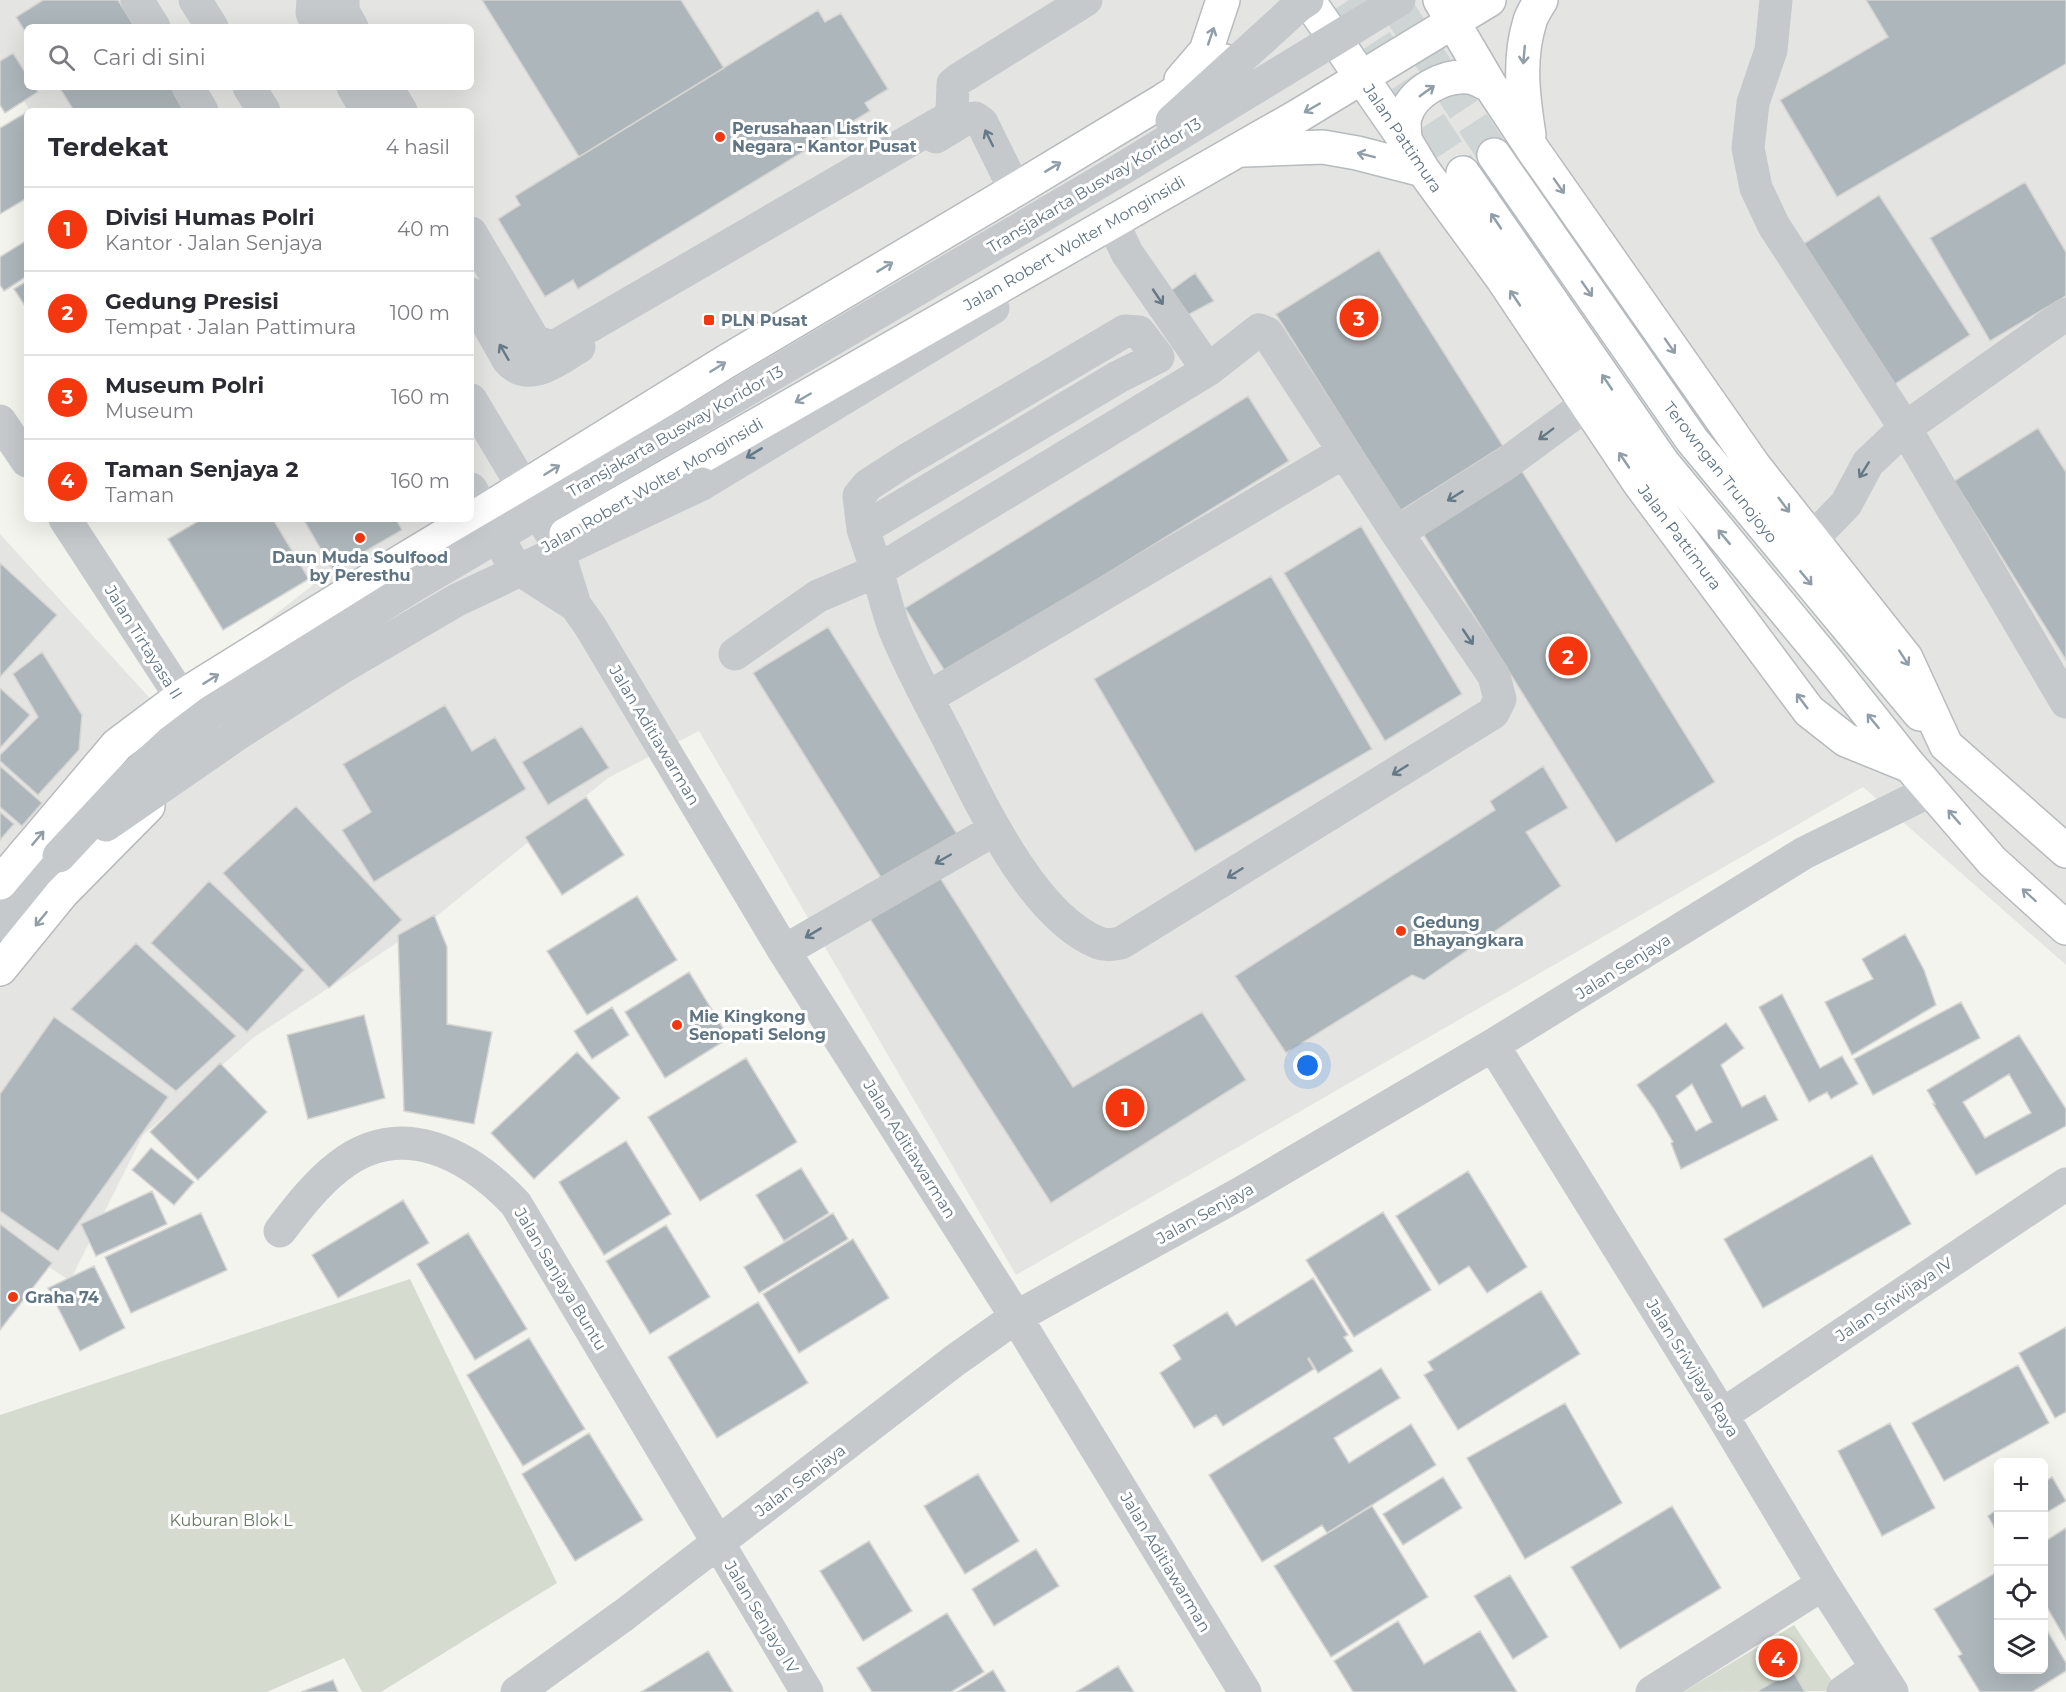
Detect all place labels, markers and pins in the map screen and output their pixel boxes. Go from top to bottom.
place label: Perusahaan Listrik Negara - Kantor Pusat [732,119,917,156]
marker: Perusahaan Listrik Negara - Kantor Pusat [713,130,727,144]
pin: 3 [1340,296,1378,340]
place label: PLN Pusat [721,311,808,330]
marker: PLN Pusat [702,313,716,327]
marker: Daun Muda Soulfood by Peresthu [353,531,367,545]
place label: Daun Muda Soulfood by Peresthu [272,548,448,585]
pin: 2 [1548,634,1588,678]
place label: Gedung Bhayangkara [1413,913,1524,950]
marker: Gedung Bhayangkara [1394,924,1408,938]
place label: Mie Kingkong Senopati Selong [689,1007,826,1044]
marker: Mie Kingkong Senopati Selong [670,1018,684,1032]
pin: 1 [1106,1086,1144,1130]
place label: Graha 74 [25,1288,99,1307]
marker: Graha 74 [6,1290,20,1304]
pin: 4 [1758,1636,1798,1680]

